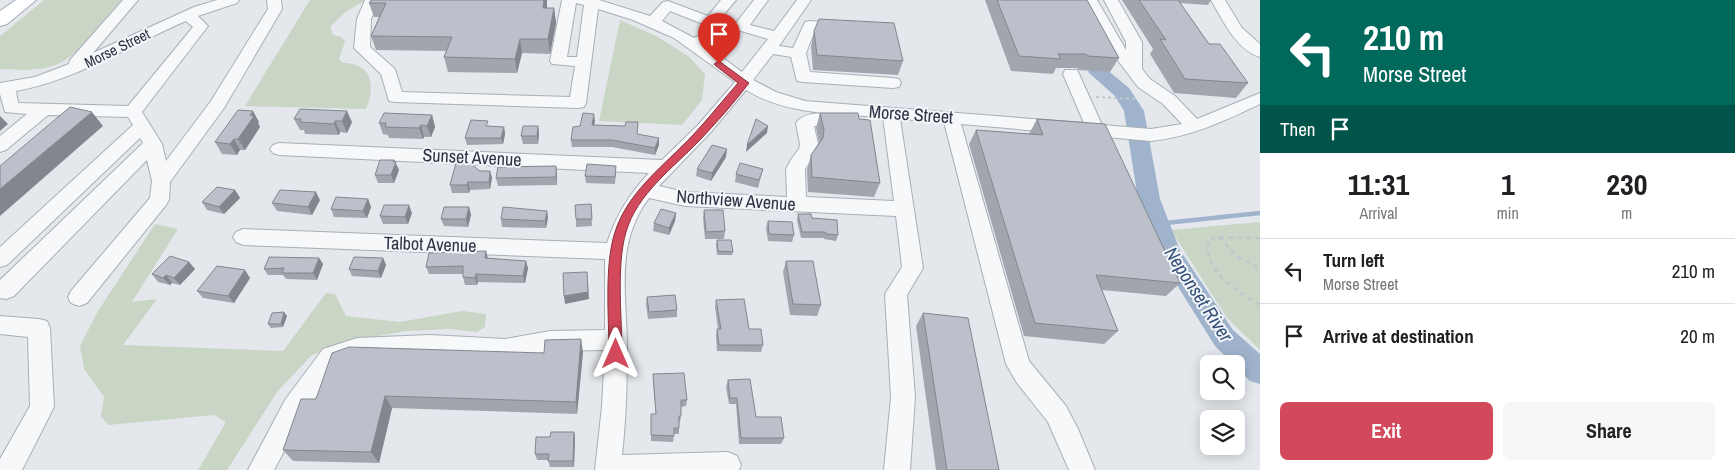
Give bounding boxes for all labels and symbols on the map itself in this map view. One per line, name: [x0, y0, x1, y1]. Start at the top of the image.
pin: [698, 13, 740, 64]
street label: Morse Street: [81, 23, 154, 73]
street label: Morse Street: [868, 99, 954, 129]
street label: Sunset Avenue: [422, 142, 522, 172]
street label: Northview Avenue: [676, 183, 796, 217]
street label: Talbot Avenue: [383, 230, 477, 258]
water label: Neponset River: [1159, 242, 1240, 347]
position arrow: [589, 327, 641, 379]

